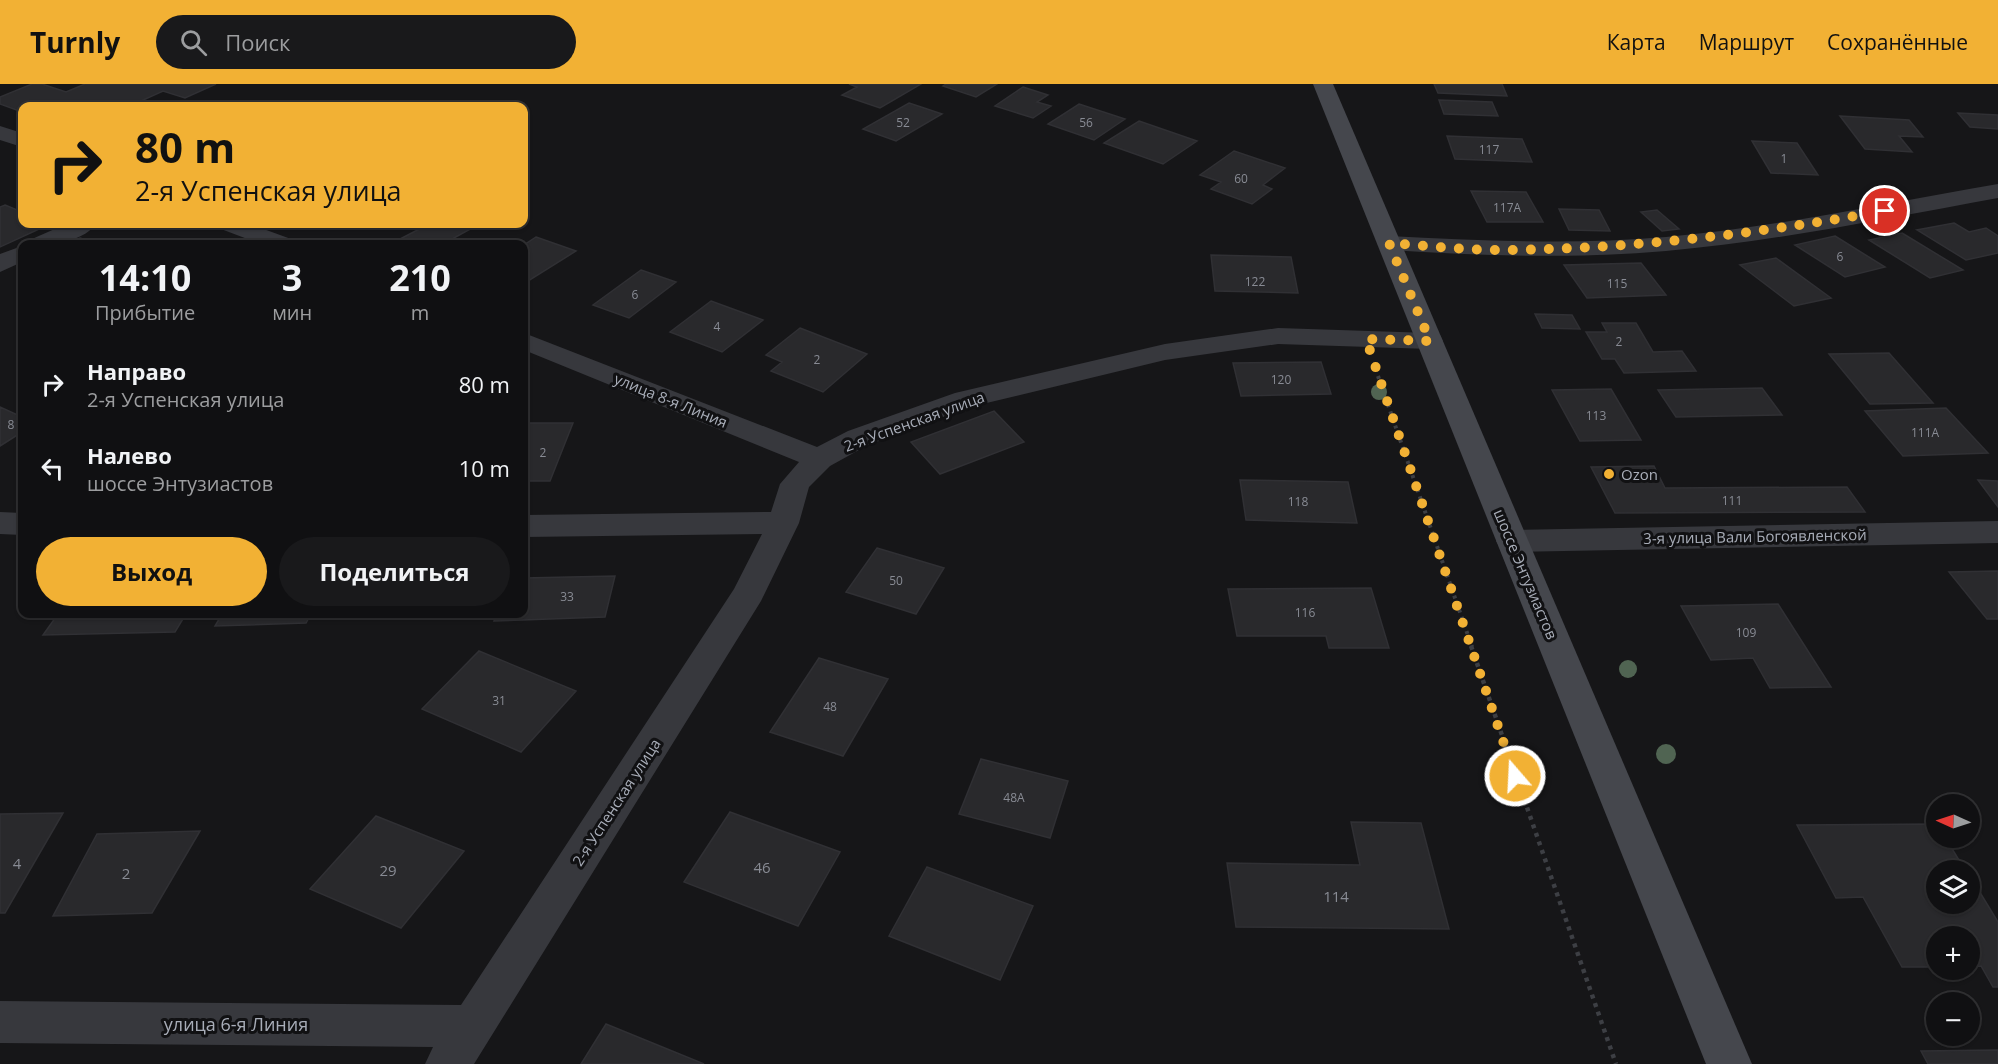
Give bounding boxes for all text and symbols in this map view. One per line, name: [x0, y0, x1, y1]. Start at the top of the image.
search box: [156, 15, 576, 69]
text: Turnly: [30, 23, 120, 61]
icon: search: [177, 26, 210, 59]
text: Поиск: [225, 27, 290, 57]
text: Карта: [1607, 28, 1666, 56]
text: Маршрут: [1699, 28, 1794, 56]
text: Сохранённые: [1827, 28, 1968, 56]
house number: 52: [896, 114, 910, 131]
house number: 56: [1079, 114, 1093, 131]
text: 80 m: [135, 118, 235, 175]
icon: right: [36, 126, 114, 204]
house number: 117: [1479, 141, 1499, 158]
house number: 1: [1781, 150, 1787, 167]
house number: 60: [1234, 170, 1248, 187]
text: 2-я Успенская улица: [135, 172, 402, 209]
pin: [1859, 185, 1910, 236]
icon: arrive: [1868, 194, 1901, 227]
house number: 117А: [1493, 199, 1521, 216]
house number: 6: [1837, 248, 1844, 265]
text: 14:10: [99, 253, 191, 302]
text: 3: [282, 253, 302, 302]
text: 210: [389, 253, 451, 302]
house number: 122: [1245, 273, 1265, 290]
house number: 115: [1607, 275, 1627, 292]
house number: 6: [632, 286, 639, 303]
text: Прибытие: [95, 299, 195, 326]
text: мин: [272, 299, 312, 326]
text: m: [411, 299, 429, 326]
house number: 4: [714, 318, 721, 335]
house number: 2: [1616, 333, 1623, 350]
house number: 2: [814, 351, 821, 368]
text: Направо: [87, 356, 186, 386]
icon: right: [36, 368, 69, 401]
street label: улица 8-я Линия: [611, 368, 731, 432]
text: 80 m: [459, 369, 510, 399]
house number: 120: [1271, 371, 1291, 388]
text: 2-я Успенская улица: [87, 386, 284, 413]
street label: 2-я Успенская улица: [841, 386, 987, 456]
house number: 113: [1586, 407, 1606, 424]
house number: 8: [8, 416, 15, 433]
house number: 111А: [1911, 424, 1939, 441]
text: Налево: [87, 440, 172, 470]
house number: 2: [540, 444, 547, 461]
icon: left: [36, 452, 69, 485]
text: 10 m: [459, 453, 510, 483]
place label: Ozon: [1621, 464, 1658, 484]
marker: Ozon: [1602, 467, 1616, 481]
text: шоссе Энтузиастов: [87, 470, 273, 497]
house number: 111: [1722, 492, 1742, 509]
house number: 118: [1288, 493, 1308, 510]
street label: шоссе Энтузиастов: [1490, 506, 1562, 642]
street label: 3-я улица Вали Богоявленской: [1643, 524, 1867, 548]
button: Выход: [36, 537, 267, 606]
button: Поделиться: [279, 537, 510, 606]
house number: 50: [889, 572, 903, 589]
house number: 33: [560, 588, 574, 605]
house number: 116: [1295, 604, 1315, 621]
house number: 109: [1736, 624, 1756, 641]
house number: 31: [492, 692, 506, 709]
house number: 48: [823, 698, 837, 715]
street label: 2-я Успенская улица: [567, 734, 665, 870]
position arrow: [1483, 744, 1547, 808]
house number: 48А: [1003, 789, 1025, 806]
north arrow: [1926, 794, 1980, 848]
map controls: [1926, 794, 1980, 1046]
house number: 4: [13, 853, 22, 873]
house number: 46: [753, 857, 771, 877]
house number: 29: [379, 860, 397, 880]
button: layers: [1926, 860, 1980, 914]
house number: 2: [122, 863, 130, 883]
house number: 114: [1323, 886, 1349, 906]
button: +: [1926, 926, 1980, 980]
button: −: [1926, 992, 1980, 1046]
street label: улица 6-я Линия: [164, 1012, 308, 1036]

